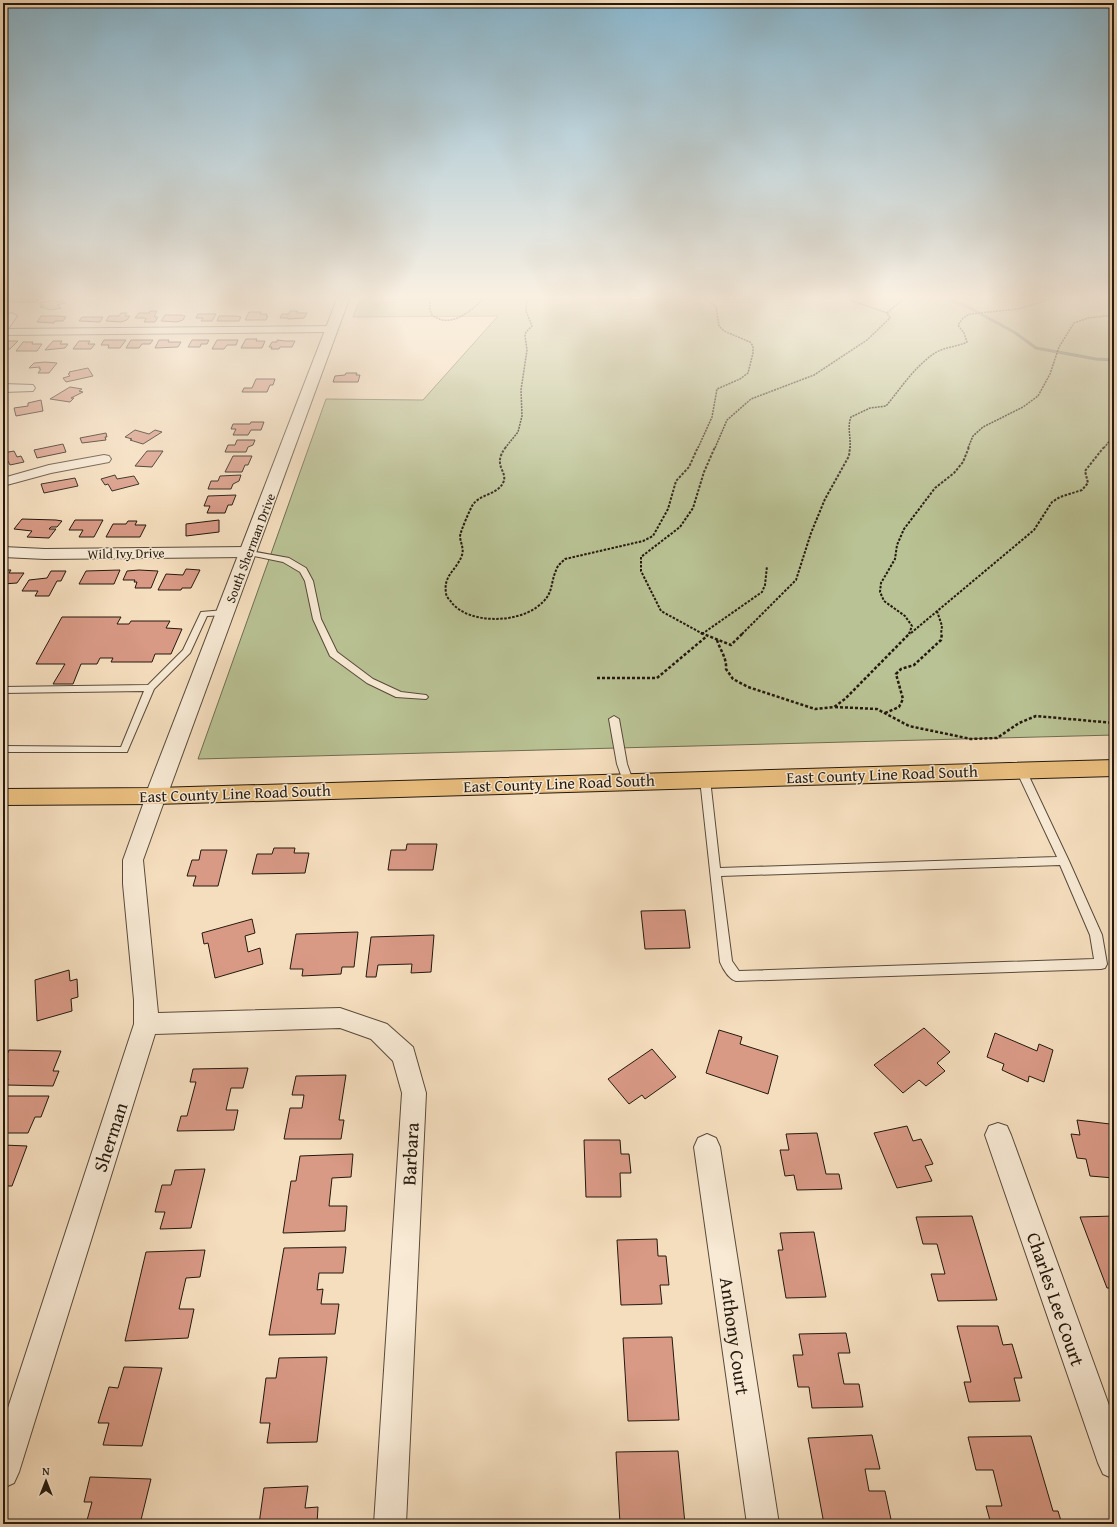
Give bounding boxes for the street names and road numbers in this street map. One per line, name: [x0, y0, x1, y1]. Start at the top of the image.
street label: South Sherman Drive: [221, 491, 280, 606]
street label: Wild Ivy Drive: [87, 543, 165, 564]
street label: East County Line Road South: [786, 759, 978, 789]
street label: East County Line Road South: [463, 768, 655, 798]
street label: East County Line Road South: [139, 778, 331, 808]
street label: Sherman: [86, 1098, 135, 1176]
street label: Barbara: [394, 1122, 426, 1186]
street label: Charles Lee Court: [1020, 1228, 1092, 1370]
street label: Anthony Court: [713, 1275, 757, 1397]

